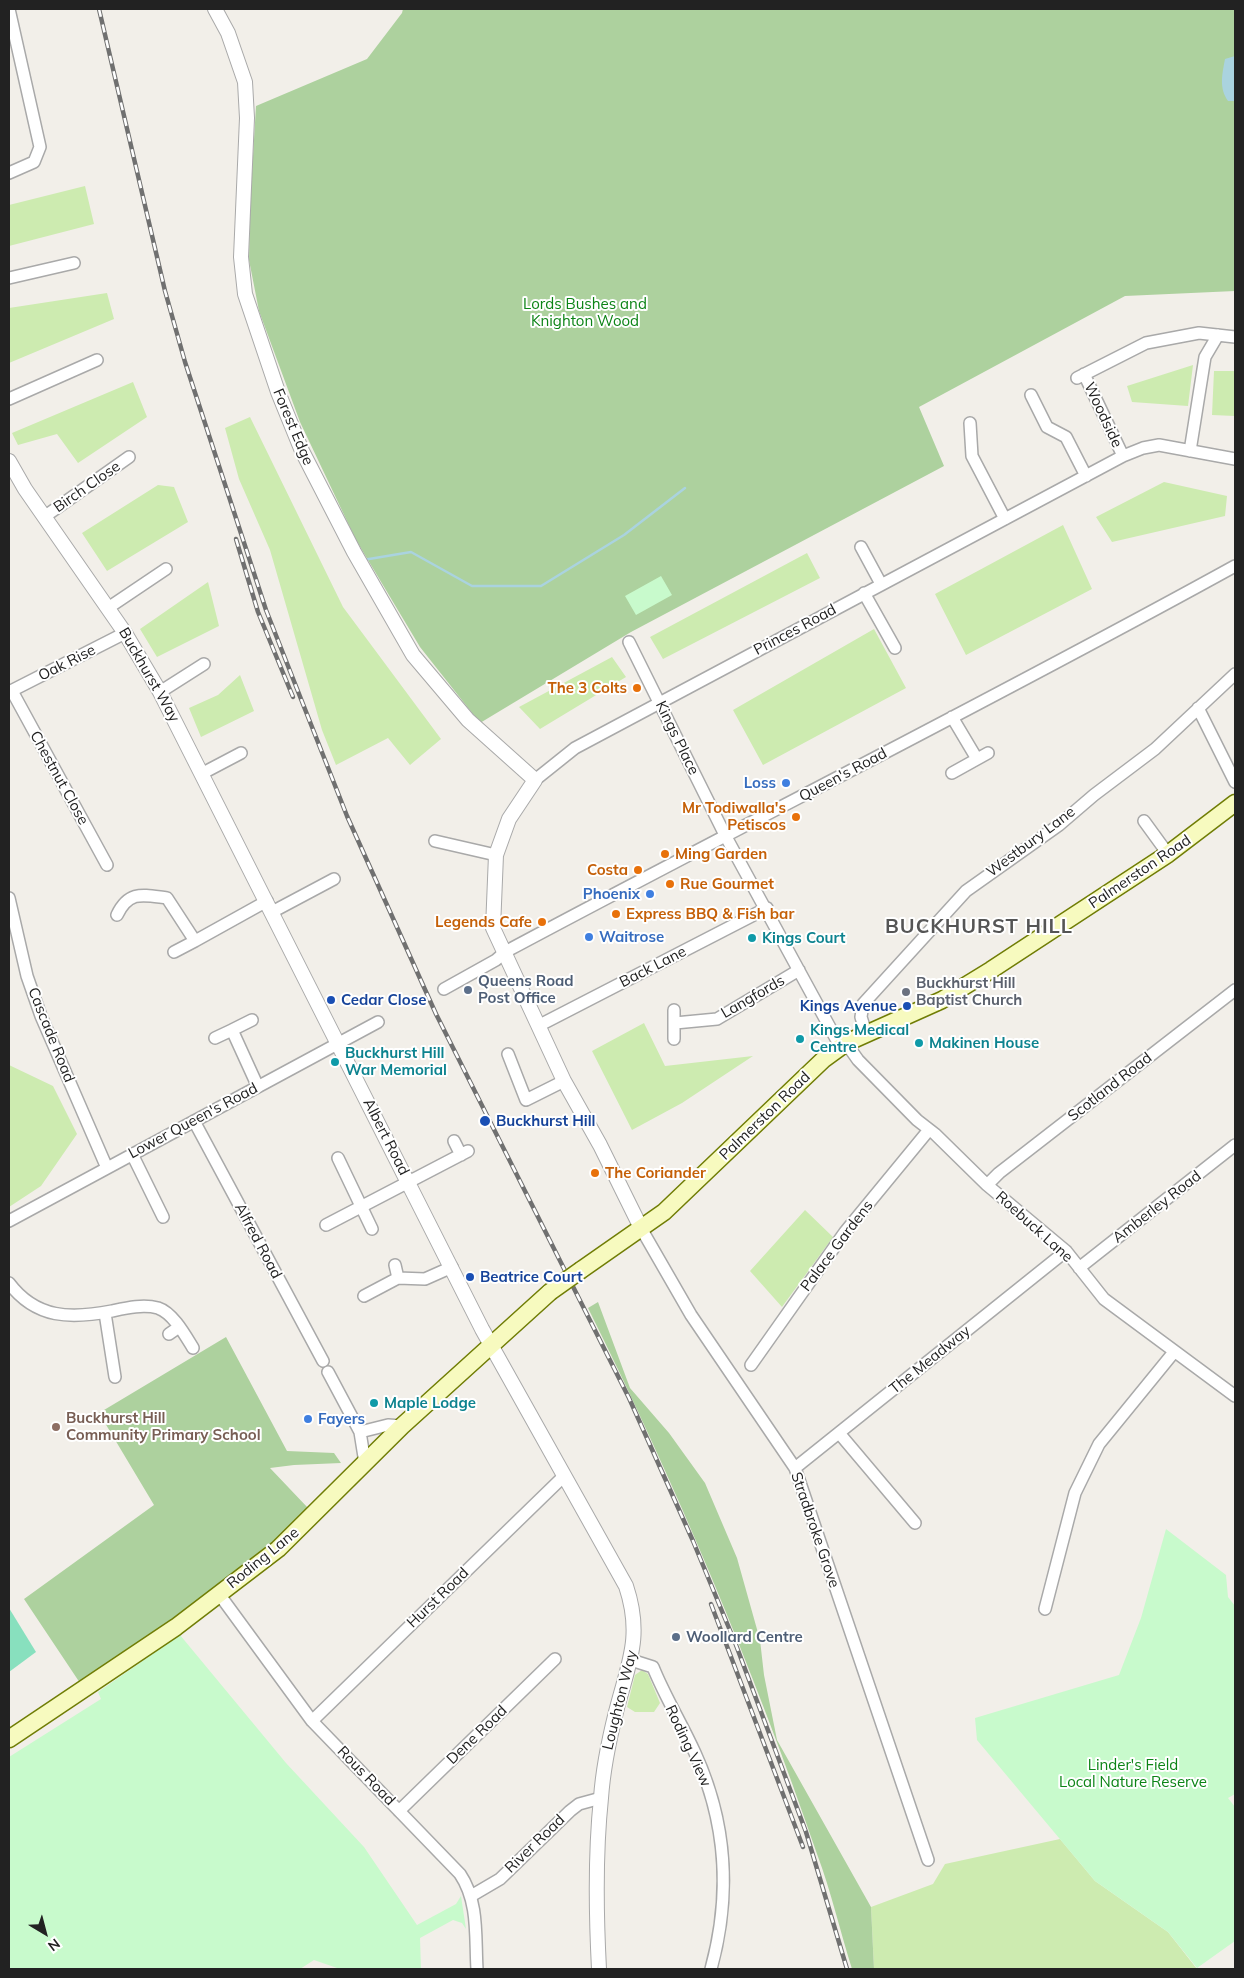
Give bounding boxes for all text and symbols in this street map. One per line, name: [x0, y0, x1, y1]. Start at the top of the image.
park label: Lords Bushes and Knighton Wood: [523, 295, 647, 330]
street label: Woodside: [1080, 379, 1126, 451]
street label: Forest Edge: [269, 386, 317, 468]
street label: Birch Close: [50, 457, 124, 517]
street label: Princes Road: [751, 601, 839, 659]
street label: Buckhurst Way: [115, 625, 183, 725]
street label: Oak Rise: [35, 641, 99, 685]
place label: The 3 Colts: [547, 679, 627, 697]
marker: The 3 Colts: [631, 682, 643, 694]
street label: Kings Place: [651, 698, 703, 778]
street label: Chestnut Close: [26, 728, 92, 828]
street label: Queen's Road: [796, 744, 890, 806]
place label: Loss: [744, 774, 776, 792]
marker: Loss: [780, 777, 792, 789]
place label: Mr Todiwalla's Petiscos: [682, 799, 786, 834]
street label: Westbury Lane: [983, 803, 1079, 881]
marker: Mr Todiwalla's Petiscos: [790, 811, 802, 823]
street label: Palmerston Road: [1086, 831, 1194, 913]
place label: Ming Garden: [675, 845, 767, 863]
marker: Ming Garden: [659, 848, 671, 860]
place label: Costa: [587, 861, 628, 879]
marker: Costa: [632, 864, 644, 876]
place label: Rue Gourmet: [680, 875, 774, 893]
marker: Rue Gourmet: [664, 878, 676, 890]
place label: Phoenix: [583, 885, 640, 903]
marker: Phoenix: [644, 888, 656, 900]
place label: Express BBQ & Fish bar: [626, 905, 794, 923]
marker: Express BBQ & Fish bar: [610, 908, 622, 920]
place label: Legends Cafe: [435, 913, 532, 931]
district label: BUCKHURST HILL: [883, 915, 1075, 939]
marker: Legends Cafe: [536, 916, 548, 928]
place label: Waitrose: [599, 928, 664, 946]
place label: Kings Court: [762, 929, 845, 947]
marker: Waitrose: [583, 931, 595, 943]
marker: Kings Court: [746, 932, 758, 944]
street label: Back Lane: [617, 943, 689, 991]
place label: Queens Road Post Office: [478, 972, 574, 1007]
street label: Langfords: [718, 972, 788, 1022]
place label: Buckhurst Hill Baptist Church: [916, 974, 1022, 1009]
marker: Queens Road Post Office: [462, 984, 474, 996]
street label: Cascade Road: [24, 985, 78, 1085]
marker: Buckhurst Hill Baptist Church: [900, 986, 912, 998]
place label: Cedar Close: [341, 991, 426, 1009]
marker: Cedar Close: [325, 994, 337, 1006]
place label: Kings Avenue: [800, 997, 897, 1015]
marker: Kings Avenue: [901, 1000, 913, 1012]
place label: Kings Medical Centre: [810, 1021, 909, 1056]
marker: Kings Medical Centre: [794, 1033, 806, 1045]
place label: Makinen House: [929, 1034, 1039, 1052]
marker: Makinen House: [913, 1037, 925, 1049]
place label: Buckhurst Hill War Memorial: [345, 1044, 447, 1079]
street label: Scotland Road: [1065, 1049, 1155, 1125]
marker: Buckhurst Hill War Memorial: [329, 1056, 341, 1068]
street label: Palmerston Road: [716, 1068, 814, 1164]
street label: Lower Queen's Road: [125, 1079, 261, 1163]
street label: Albert Road: [359, 1096, 413, 1178]
place label: Buckhurst Hill: [496, 1112, 596, 1130]
marker: Buckhurst Hill: [478, 1114, 492, 1128]
place label: The Coriander: [605, 1164, 706, 1182]
marker: The Coriander: [589, 1167, 601, 1179]
street label: Amberley Road: [1109, 1167, 1205, 1247]
street label: Roebuck Lane: [992, 1188, 1076, 1266]
street label: Palace Gardens: [797, 1197, 877, 1295]
street label: Alfred Road: [231, 1200, 285, 1282]
place label: Beatrice Court: [480, 1268, 583, 1286]
marker: Beatrice Court: [464, 1271, 476, 1283]
street label: The Meadway: [886, 1322, 974, 1398]
place label: Maple Lodge: [384, 1394, 476, 1412]
marker: Maple Lodge: [368, 1397, 380, 1409]
place label: Buckhurst Hill Community Primary School: [66, 1409, 261, 1444]
place label: Fayers: [318, 1410, 365, 1428]
marker: Fayers: [302, 1413, 314, 1425]
marker: Buckhurst Hill Community Primary School: [50, 1421, 62, 1433]
street label: Stradbroke Grove: [787, 1470, 843, 1590]
street label: Roding Lane: [223, 1524, 303, 1592]
street label: Hurst Road: [403, 1564, 473, 1632]
place label: Woollard Centre: [686, 1628, 803, 1646]
marker: Woollard Centre: [670, 1631, 682, 1643]
street label: Loughton Way: [599, 1648, 641, 1752]
street label: Dene Road: [443, 1702, 511, 1768]
street label: Roding View: [661, 1702, 715, 1790]
street label: Rous Road: [333, 1743, 399, 1809]
park label: Linder's Field Local Nature Reserve: [1059, 1756, 1207, 1791]
street label: River Road: [501, 1811, 569, 1877]
north arrow: [20, 1908, 70, 1958]
text: N: [44, 1935, 64, 1955]

